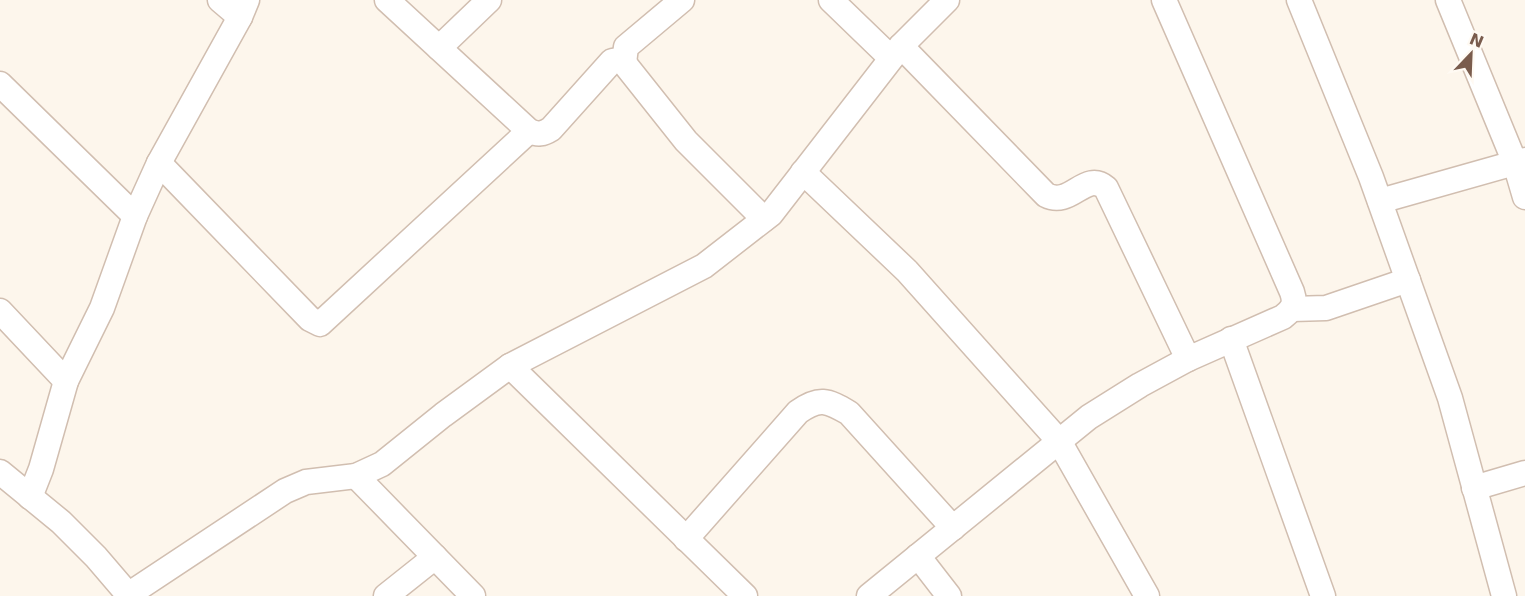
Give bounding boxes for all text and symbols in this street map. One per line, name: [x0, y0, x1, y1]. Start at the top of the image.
north arrow: [1441, 24, 1501, 84]
text: N: [1467, 29, 1487, 52]

